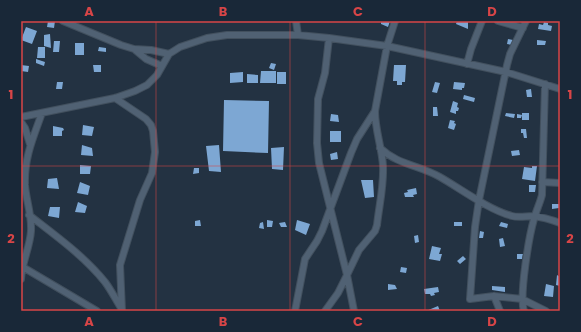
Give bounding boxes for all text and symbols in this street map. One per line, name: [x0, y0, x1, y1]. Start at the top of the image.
text: A: [84, 2, 94, 21]
text: B: [219, 2, 228, 21]
text: C: [353, 2, 363, 21]
text: D: [487, 2, 497, 21]
text: 1: [9, 85, 13, 104]
text: 1: [568, 85, 572, 104]
text: 2: [7, 229, 15, 248]
text: 2: [566, 229, 574, 248]
text: A: [84, 312, 94, 331]
text: B: [219, 312, 228, 331]
text: C: [353, 312, 363, 331]
text: D: [487, 312, 497, 331]

